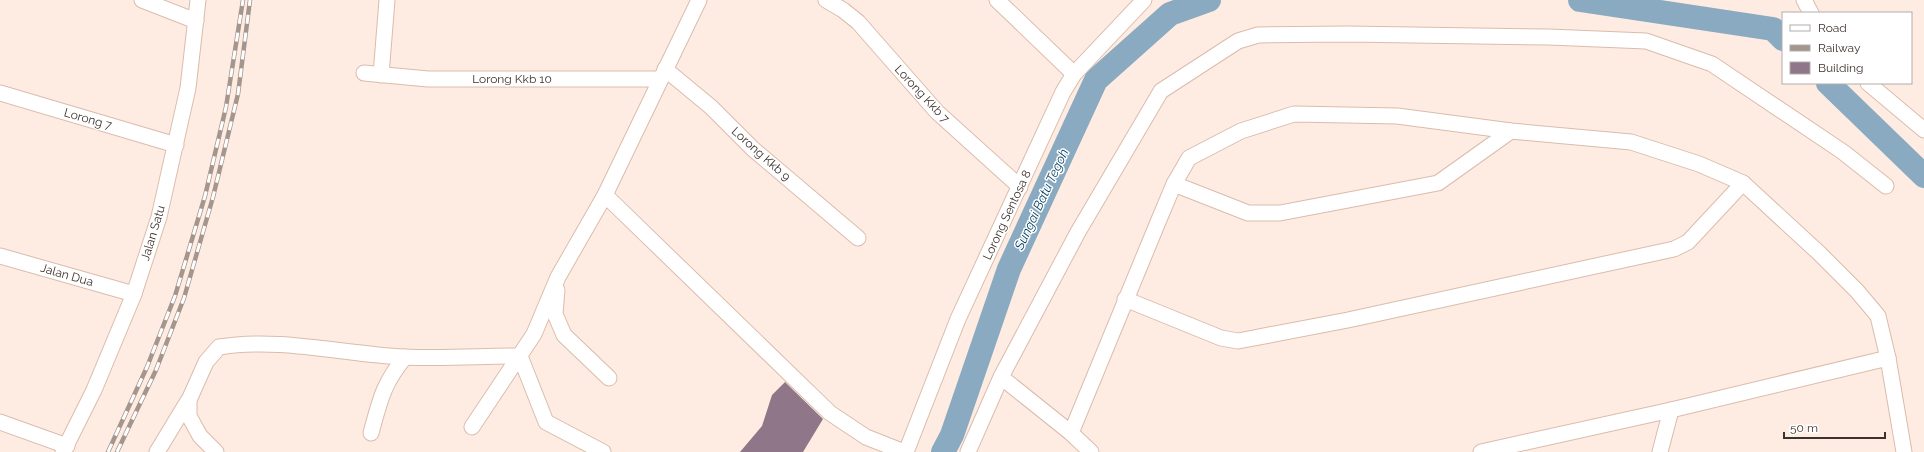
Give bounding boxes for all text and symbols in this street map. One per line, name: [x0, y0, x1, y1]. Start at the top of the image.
legend: [1782, 12, 1912, 84]
text: Road: [1818, 21, 1847, 35]
text: Railway: [1818, 41, 1861, 55]
text: Building: [1818, 61, 1864, 75]
street label: Lorong Kkb 7: [892, 62, 953, 126]
street label: Lorong Kkb 10: [472, 72, 552, 86]
street label: Lorong 7: [62, 106, 114, 133]
street label: Lorong Kkb 9: [729, 124, 793, 184]
water label: Sungai Batu Tegoh: [1011, 146, 1071, 253]
street label: Lorong Sentosa 8: [980, 168, 1034, 262]
street label: Jalan Satu: [138, 204, 168, 262]
street label: Jalan Dua: [39, 261, 95, 289]
scale bar: [1784, 414, 1885, 440]
text: 50 m: [1790, 421, 1818, 435]

